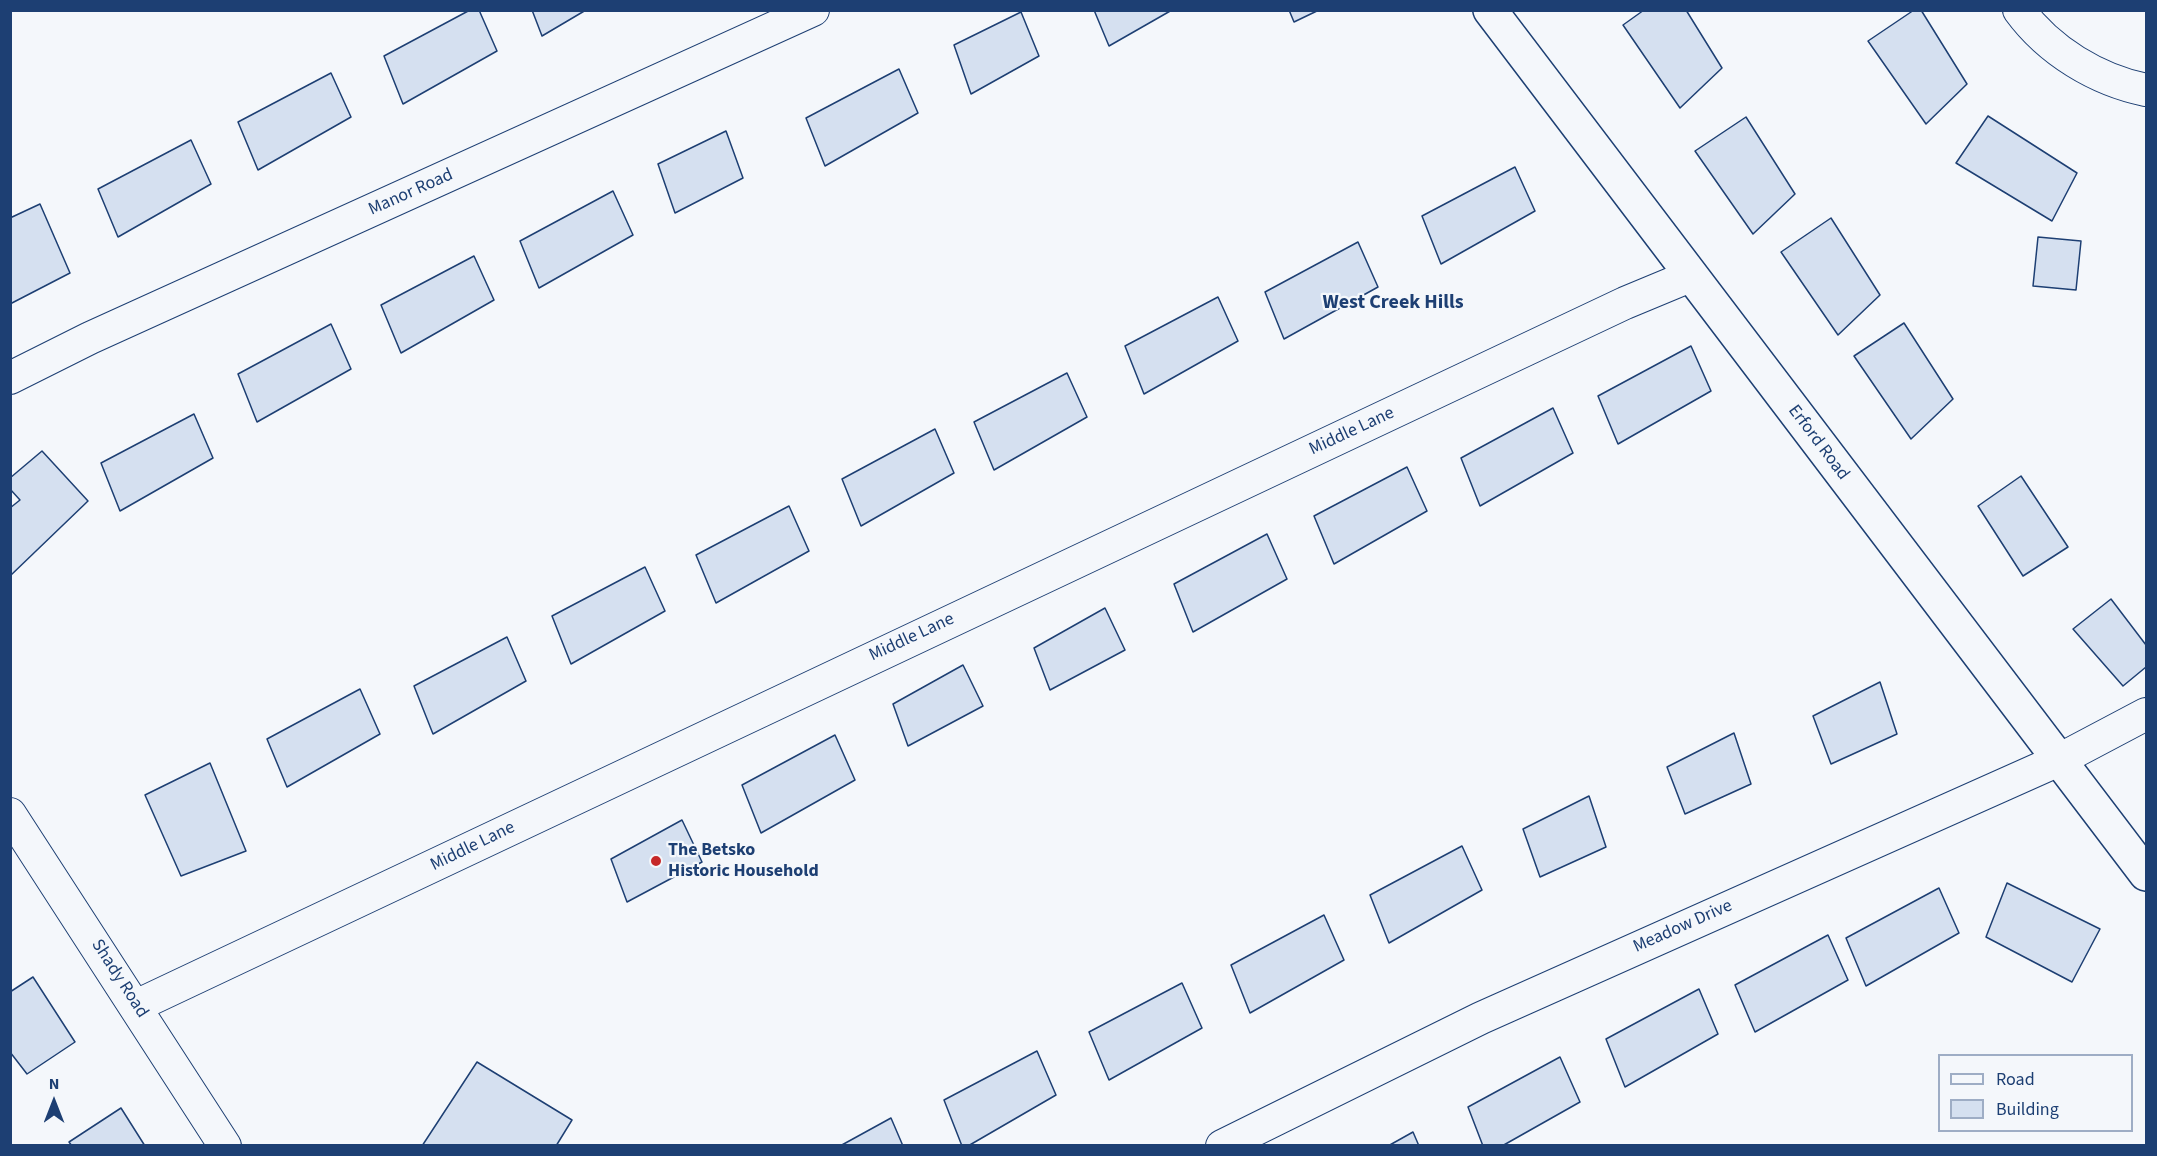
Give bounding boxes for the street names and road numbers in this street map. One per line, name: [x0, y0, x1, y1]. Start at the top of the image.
street label: Manor Road: [365, 165, 457, 221]
street label: Erford Road: [1783, 401, 1853, 485]
street label: Middle Lane: [1306, 403, 1398, 461]
street label: Middle Lane: [866, 609, 958, 667]
street label: Middle Lane: [427, 817, 519, 877]
street label: Meadow Drive: [1630, 896, 1736, 958]
street label: Shady Road: [86, 936, 152, 1022]

